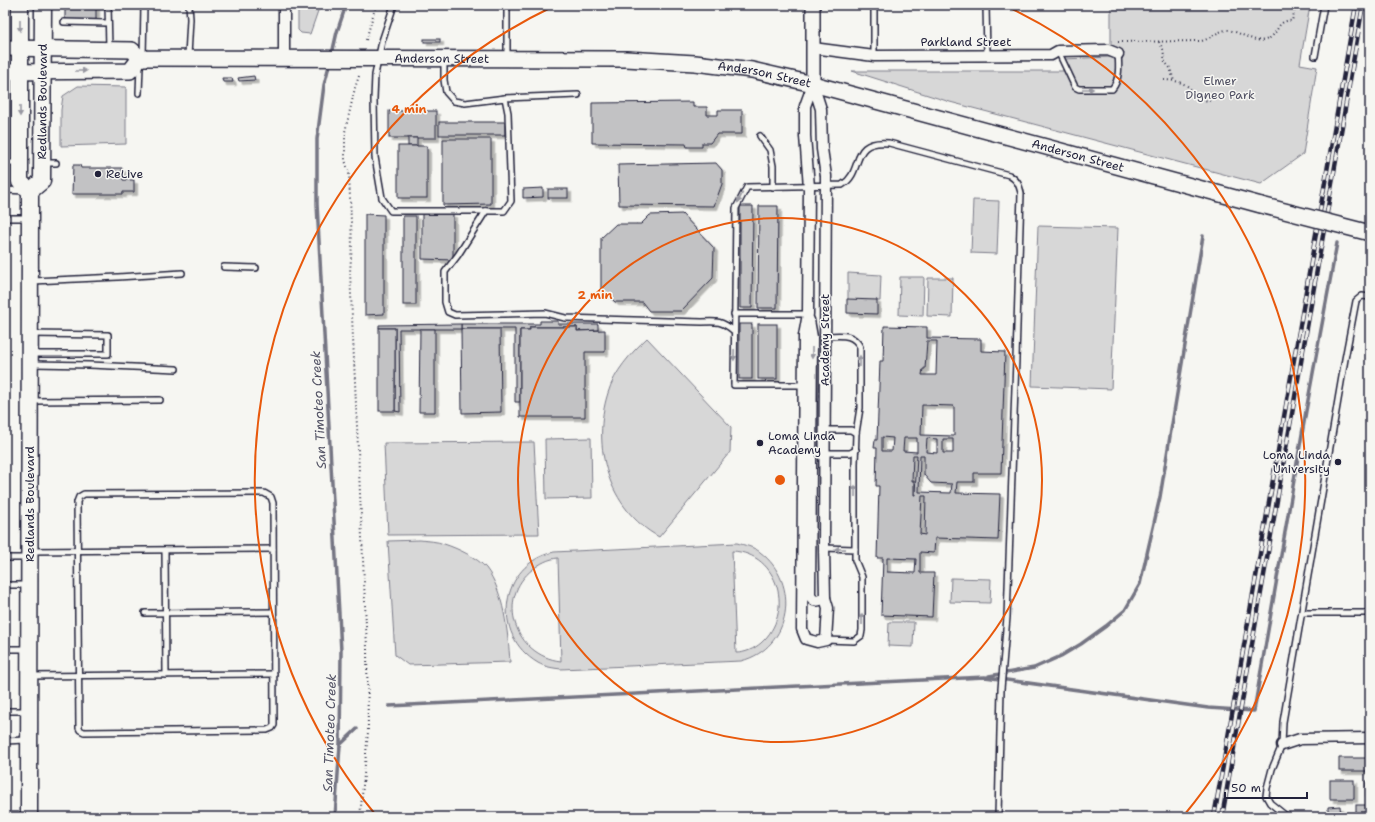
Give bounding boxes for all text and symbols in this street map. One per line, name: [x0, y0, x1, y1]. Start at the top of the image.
one-way arrow: [17, 20, 23, 33]
street label: Parkland Street: [921, 34, 1011, 50]
street label: Redlands Boulevard: [34, 43, 51, 160]
street label: Anderson Street: [394, 51, 489, 67]
street label: Anderson Street: [717, 58, 813, 91]
one-way arrow: [75, 68, 88, 74]
park label: Elmer Digneo Park: [1185, 73, 1255, 103]
one-way arrow: [1082, 86, 1095, 92]
text: 4 min: [392, 101, 427, 117]
one-way arrow: [17, 105, 23, 118]
street label: Anderson Street: [1030, 135, 1126, 176]
place label: ReLive: [106, 166, 143, 182]
marker: ReLive: [93, 169, 103, 179]
one-way arrow: [737, 192, 744, 204]
text: 2 min: [578, 287, 613, 303]
street label: Academy Street: [817, 294, 833, 386]
one-way arrow: [809, 347, 815, 360]
one-way arrow: [731, 349, 737, 362]
water label: San Timoteo Creek: [307, 350, 330, 470]
one-way arrow: [857, 354, 863, 367]
place label: Loma Linda Academy: [768, 428, 836, 458]
marker: Loma Linda Academy: [755, 438, 765, 448]
street label: Redlands Boulevard: [22, 446, 38, 562]
place label: Loma Linda University: [1263, 447, 1331, 477]
marker: Loma Linda University: [1333, 457, 1343, 467]
centre of rings: [773, 473, 787, 487]
one-way arrow: [852, 484, 858, 497]
one-way arrow: [834, 545, 846, 552]
one-way arrow: [859, 612, 865, 625]
water label: San Timoteo Creek: [319, 673, 340, 792]
scale bar: [1225, 774, 1307, 800]
text: 50 m: [1231, 780, 1261, 796]

